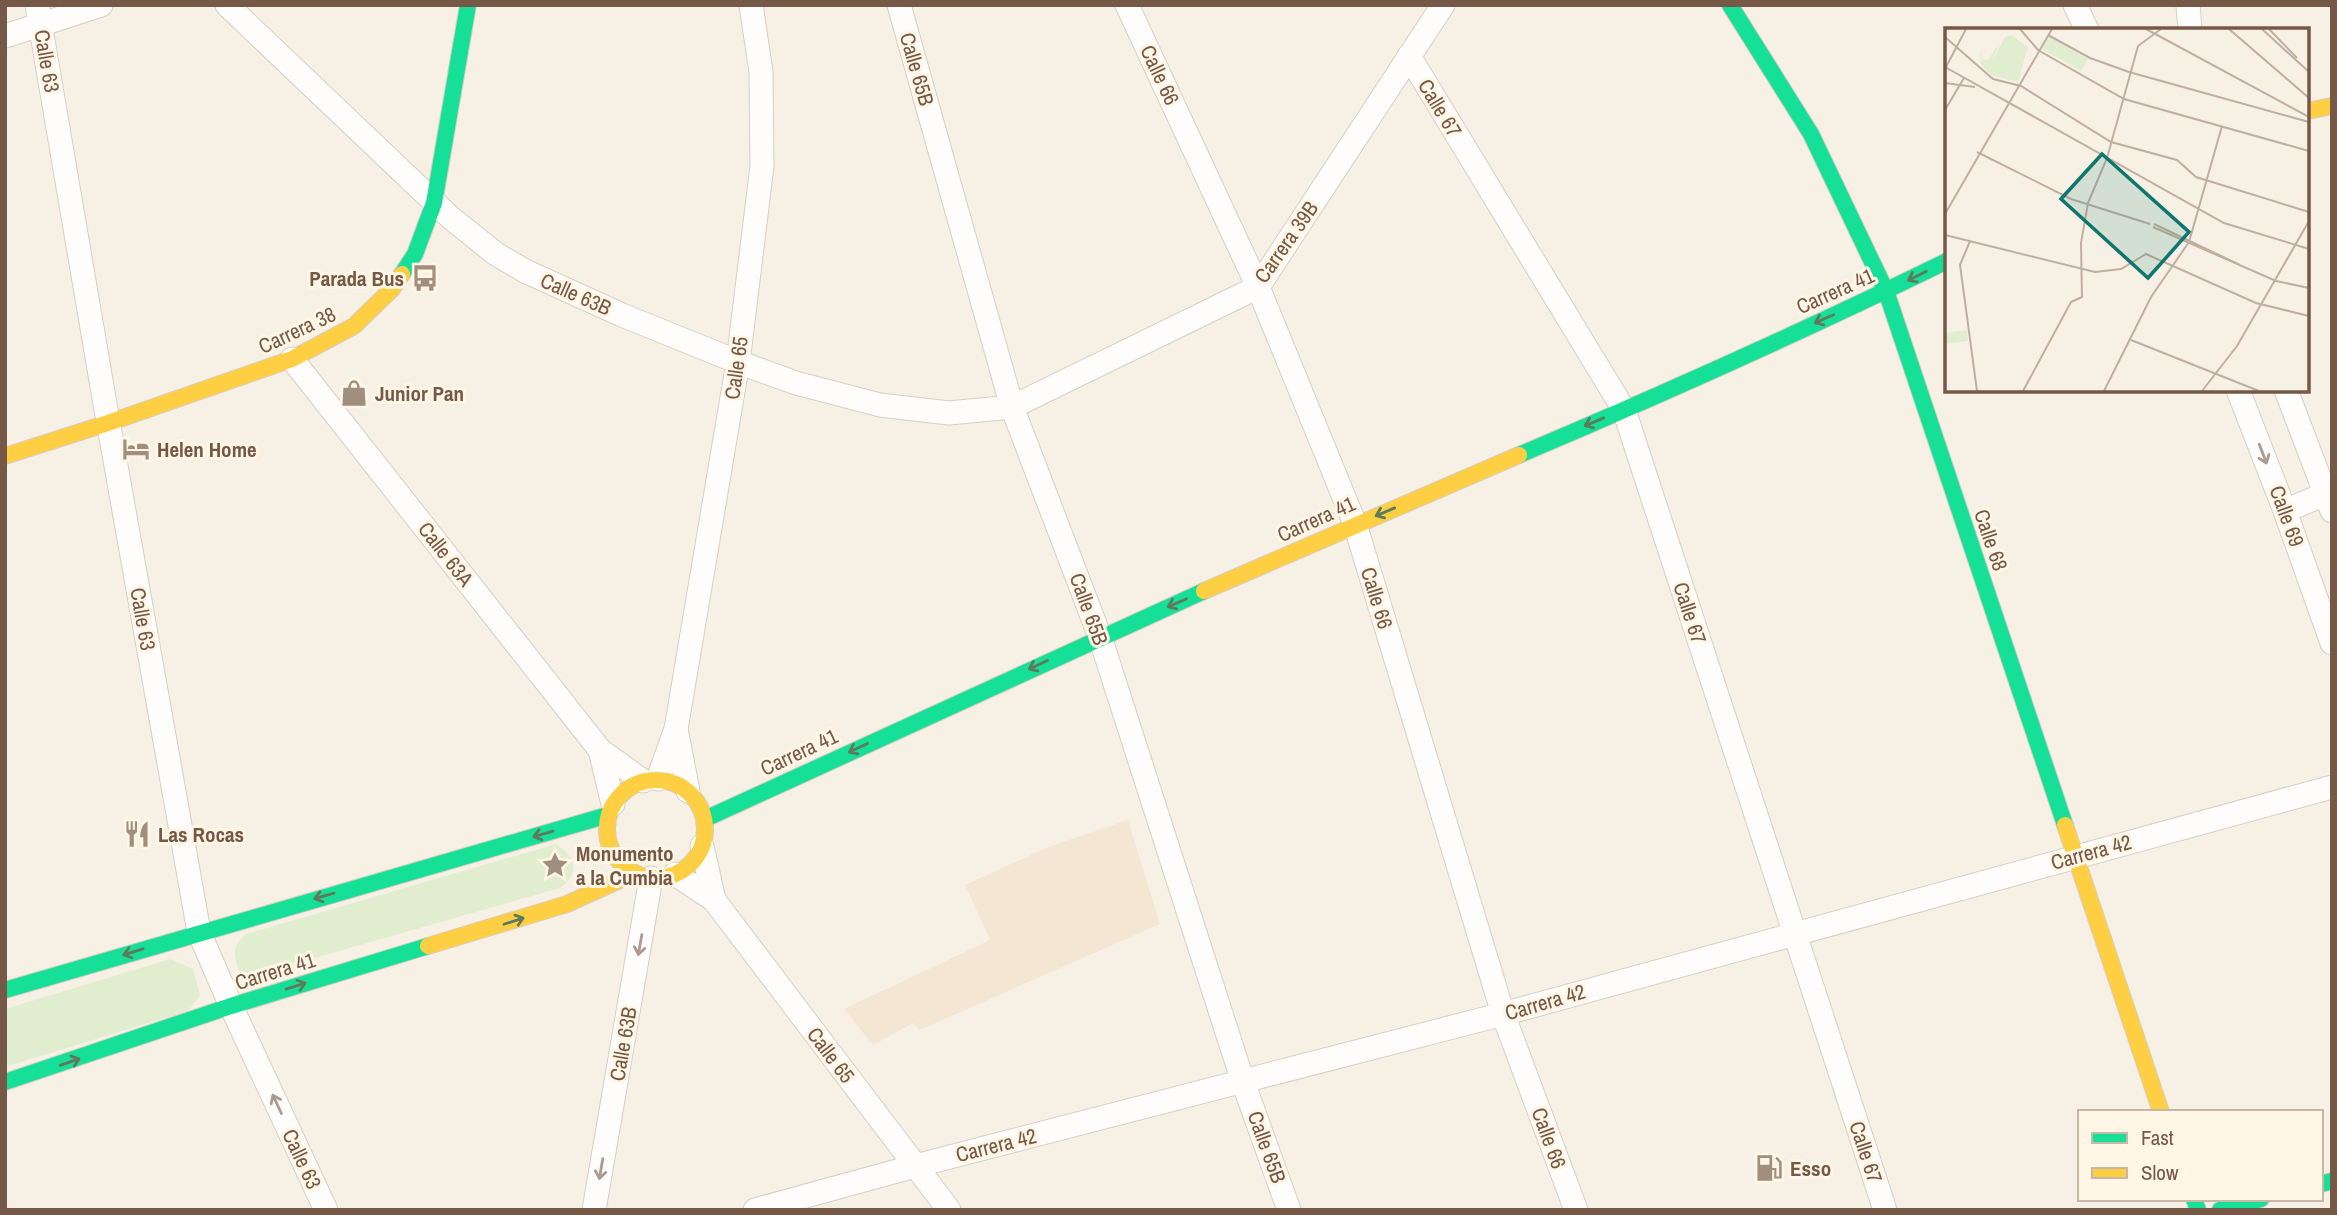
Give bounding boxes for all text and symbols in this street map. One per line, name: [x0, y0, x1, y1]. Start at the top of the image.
street label: Calle 63: [27, 27, 67, 95]
inset map: [1945, 28, 2309, 392]
street label: Calle 65B: [893, 29, 941, 109]
street label: Calle 66: [1134, 40, 1186, 110]
street label: Calle 67: [1411, 73, 1469, 143]
street label: Carrera 39B: [1247, 195, 1325, 289]
street label: Carrera 41: [1792, 261, 1879, 321]
bus stop icon: Parada Bus: [410, 263, 440, 293]
place label: Parada Bus: [309, 264, 404, 293]
street label: Calle 63B: [536, 266, 616, 322]
one-way arrow: [1907, 270, 1928, 283]
street label: Carrera 38: [254, 299, 340, 361]
one-way arrow: [1814, 313, 1835, 327]
street label: Calle 65: [717, 335, 755, 401]
shop icon: Junior Pan: [339, 378, 369, 408]
place label: Junior Pan: [375, 379, 464, 408]
one-way arrow: [1584, 417, 1606, 430]
hotel icon: Helen Home: [121, 434, 151, 464]
place label: Helen Home: [157, 435, 257, 464]
one-way arrow: [2258, 442, 2271, 464]
street label: Calle 69: [2263, 481, 2311, 551]
street label: Carrera 41: [1273, 489, 1360, 549]
street label: Calle 68: [1967, 505, 2015, 575]
one-way arrow: [1375, 506, 1396, 519]
street label: Calle 63A: [412, 516, 481, 593]
street label: Calle 66: [1354, 564, 1400, 632]
street label: Calle 65B: [1063, 569, 1115, 649]
street label: Calle 67: [1666, 578, 1714, 648]
street label: Calle 63: [123, 585, 163, 653]
one-way arrow: [1166, 597, 1188, 610]
one-way arrow: [1028, 659, 1049, 672]
street label: Carrera 41: [756, 721, 843, 783]
one-way arrow: [848, 742, 869, 755]
restaurant icon: Las Rocas: [122, 819, 152, 849]
place label: Las Rocas: [158, 820, 244, 849]
street label: Carrera 42: [2047, 827, 2135, 877]
one-way arrow: [532, 828, 554, 841]
place label: Monumento a la Cumbia: [576, 839, 674, 892]
place icon: Monumento a la Cumbia: [540, 850, 570, 880]
one-way arrow: [313, 891, 335, 904]
one-way arrow: [503, 914, 525, 927]
one-way arrow: [633, 933, 646, 956]
street label: Carrera 41: [231, 945, 319, 997]
one-way arrow: [123, 946, 145, 959]
street label: Carrera 42: [1501, 977, 1589, 1027]
one-way arrow: [285, 979, 307, 992]
street label: Calle 63B: [602, 1005, 644, 1083]
street label: Calle 65: [800, 1021, 862, 1089]
one-way arrow: [59, 1055, 81, 1067]
one-way arrow: [269, 1093, 282, 1114]
street label: Calle 66: [1525, 1103, 1573, 1173]
street label: Calle 65B: [1241, 1107, 1293, 1187]
legend: [2078, 1110, 2323, 1201]
street label: Calle 67: [1842, 1117, 1890, 1187]
street label: Carrera 42: [953, 1121, 1039, 1169]
text: Fast: [2141, 1123, 2174, 1152]
street label: Calle 63: [276, 1124, 328, 1194]
fuel station icon: Esso: [1754, 1153, 1784, 1183]
place label: Esso: [1790, 1154, 1831, 1183]
one-way arrow: [594, 1157, 607, 1180]
text: Slow: [2141, 1158, 2179, 1187]

